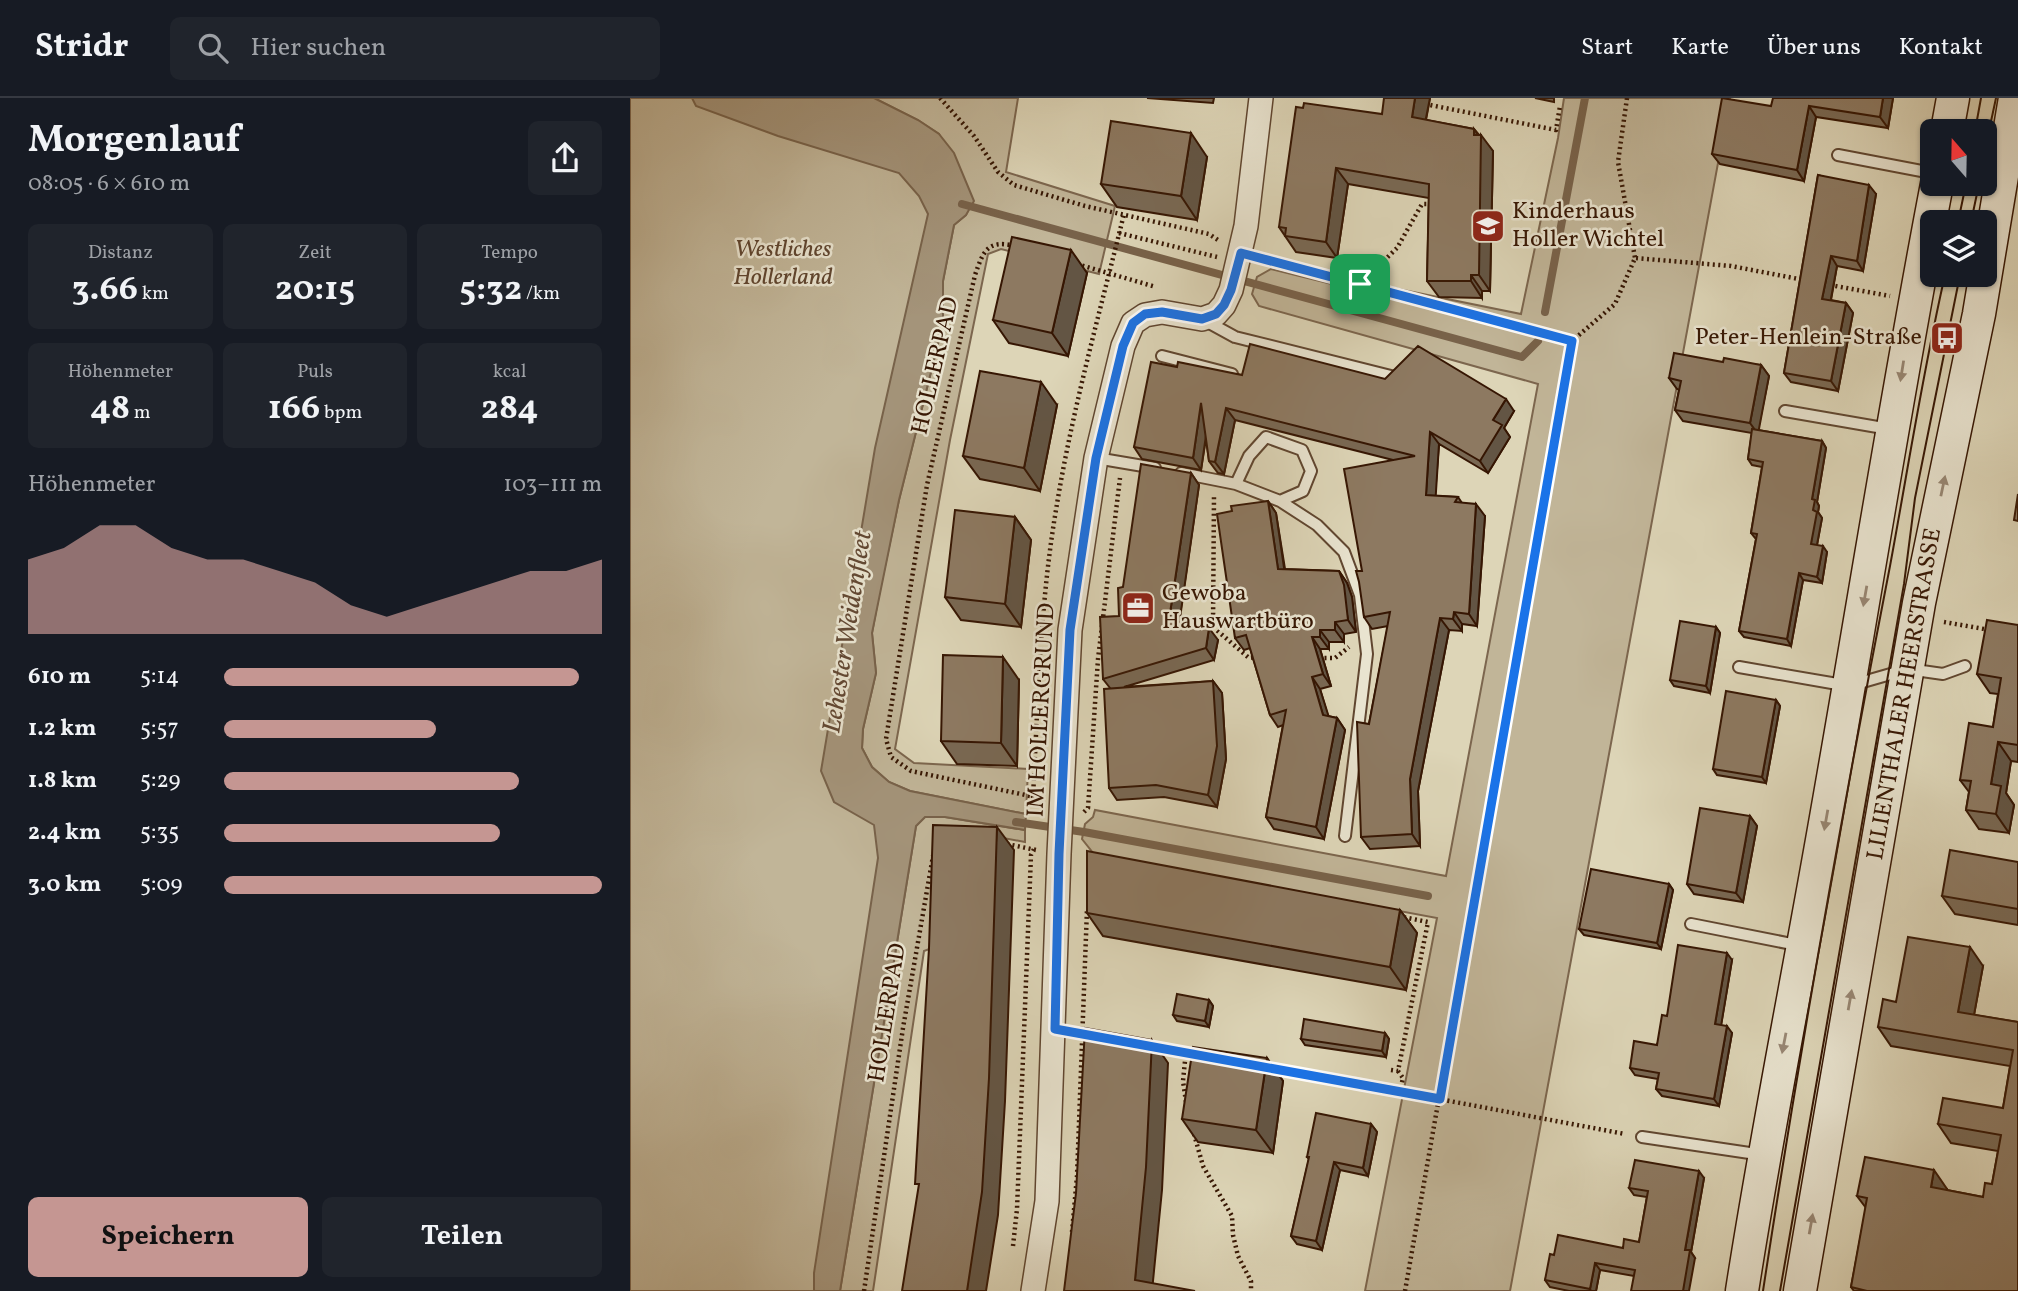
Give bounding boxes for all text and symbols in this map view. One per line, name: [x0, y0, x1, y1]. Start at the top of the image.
search box: [170, 17, 660, 80]
text: Stridr: [35, 25, 128, 71]
icon: search: [194, 29, 232, 67]
text: Hier suchen: [250, 30, 386, 66]
text: Start: [1581, 31, 1633, 65]
text: Karte: [1671, 31, 1729, 65]
text: Über uns: [1767, 31, 1861, 65]
text: Kontakt: [1899, 31, 1983, 65]
text: Morgenlauf: [28, 115, 241, 168]
north arrow: [1920, 119, 1997, 196]
map controls: [1920, 119, 1997, 287]
button: share: [528, 121, 602, 195]
text: 08:05 · 6 × 610 m: [28, 168, 190, 200]
place label: Kinderhaus Holler Wichtel: [1512, 195, 1664, 257]
school or university icon: Kinderhaus Holler Wichtel: [1469, 207, 1507, 245]
button: layers: [1920, 210, 1997, 287]
park label: Westliches Hollerland: [733, 233, 833, 295]
text: Distanz: [88, 240, 153, 266]
text: Zeit: [298, 240, 332, 266]
text: Tempo: [481, 240, 538, 266]
pin: [1330, 254, 1390, 314]
icon: arrive: [1341, 265, 1379, 303]
text: 3.66: [72, 266, 138, 314]
text: 20:15: [275, 266, 355, 314]
text: 5:32: [459, 266, 522, 314]
text: km: [138, 281, 169, 307]
text: /km: [522, 281, 560, 307]
street label: HOLLERPAD: [904, 294, 968, 438]
bus stop icon: Peter-Henlein-Straße: [1928, 319, 1966, 357]
place label: Peter-Henlein-Straße: [1695, 321, 1922, 355]
text: Höhenmeter: [68, 359, 173, 385]
text: Puls: [297, 359, 333, 385]
text: kcal: [493, 359, 527, 385]
one-way arrow: [1896, 360, 1907, 382]
text: 48: [90, 385, 130, 433]
text: 166: [268, 385, 320, 433]
text: 284: [481, 385, 538, 433]
text: m: [130, 400, 151, 426]
text: bpm: [320, 400, 362, 426]
text: Höhenmeter: [28, 469, 155, 501]
text: 103–111 m: [503, 469, 602, 501]
one-way arrow: [1937, 475, 1948, 497]
street label: LILIENTHALER HEERSTRASSE: [1859, 525, 1951, 863]
water label: Lehester Weidenfleet: [814, 528, 882, 736]
place label: Gewoba Hauswartbüro: [1162, 577, 1314, 639]
one-way arrow: [1859, 585, 1870, 607]
office icon: Gewoba Hauswartbüro: [1119, 589, 1157, 627]
street label: IM HOLLERGRUND: [1019, 602, 1065, 818]
text: 610 m: [28, 661, 91, 693]
text: 5:14: [140, 661, 179, 693]
text: 1.2 km: [28, 713, 97, 745]
text: 5:57: [140, 713, 179, 745]
text: 1.8 km: [28, 765, 97, 797]
text: 5:29: [140, 765, 181, 797]
one-way arrow: [1820, 809, 1831, 831]
text: 2.4 km: [28, 817, 101, 849]
text: 5:35: [140, 817, 179, 849]
text: 3.0 km: [28, 869, 101, 901]
text: 5:09: [140, 869, 182, 901]
street label: HOLLERPAD: [860, 941, 916, 1085]
one-way arrow: [1845, 989, 1856, 1011]
one-way arrow: [1778, 1033, 1789, 1055]
button: Speichern: [28, 1197, 308, 1277]
button: Teilen: [322, 1197, 602, 1277]
one-way arrow: [1806, 1213, 1817, 1235]

